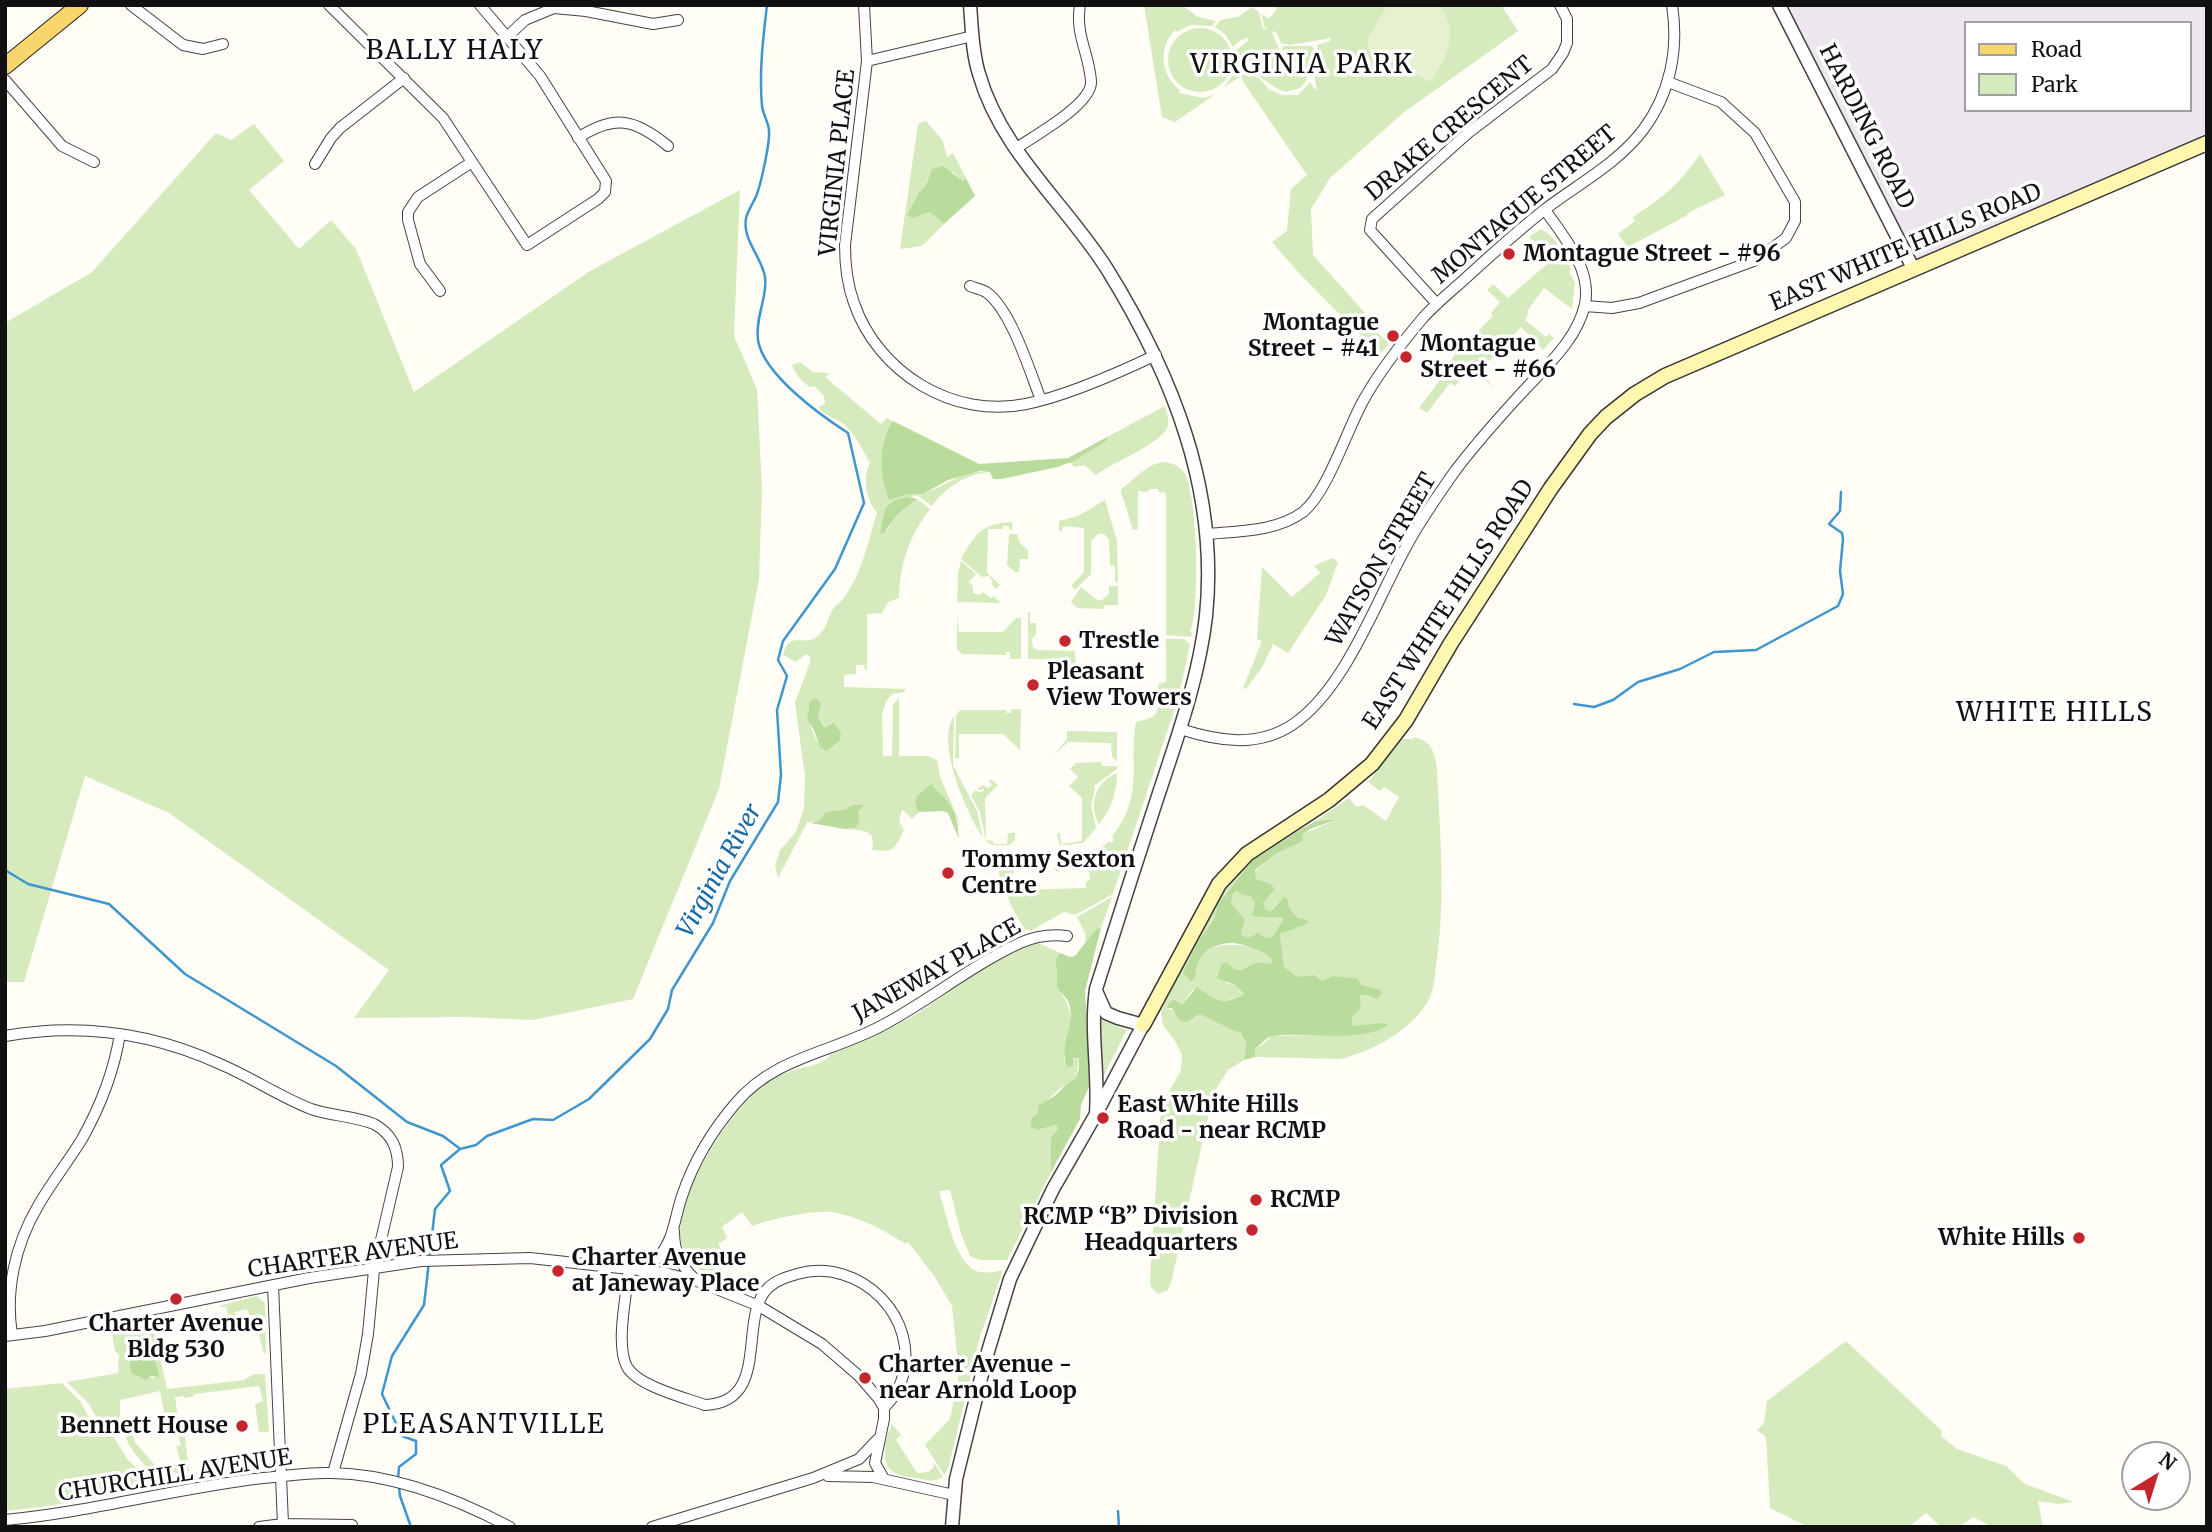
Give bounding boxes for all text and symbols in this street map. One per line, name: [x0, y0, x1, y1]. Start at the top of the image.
legend: [1964, 21, 2191, 112]
district label: BALLY HALY: [367, 36, 543, 68]
text: Road: [2031, 36, 2082, 63]
street label: HARDING ROAD: [1813, 40, 1919, 214]
district label: VIRGINIA PARK: [1192, 50, 1412, 82]
street label: DRAKE CRESCENT: [1361, 51, 1539, 207]
street label: VIRGINIA PLACE: [814, 68, 862, 258]
text: Park: [2031, 71, 2078, 98]
street label: MONTAGUE STREET: [1427, 120, 1623, 290]
street label: EAST WHITE HILLS ROAD: [1766, 178, 2046, 318]
place label: Montague Street - #96: [1523, 240, 1781, 268]
marker: Montague Street - #96: [1501, 246, 1517, 262]
place label: Montague Street - #41: [1248, 309, 1379, 363]
marker: Montague Street - #41: [1385, 328, 1401, 344]
place label: Montague Street - #66: [1420, 330, 1556, 384]
marker: Montague Street - #66: [1398, 349, 1414, 365]
street label: WATSON STREET: [1321, 468, 1443, 652]
street label: EAST WHITE HILLS ROAD: [1358, 475, 1540, 735]
place label: Trestle: [1079, 627, 1159, 655]
marker: Trestle: [1057, 633, 1073, 649]
place label: Pleasant View Towers: [1047, 658, 1192, 712]
marker: Pleasant View Towers: [1025, 677, 1041, 693]
district label: WHITE HILLS: [1958, 698, 2152, 730]
water label: Virginia River: [672, 799, 768, 943]
place label: Tommy Sexton Centre: [962, 846, 1135, 900]
marker: Tommy Sexton Centre: [940, 865, 956, 881]
street label: JANEWAY PLACE: [848, 914, 1026, 1028]
place label: East White Hills Road - near RCMP: [1117, 1091, 1326, 1145]
marker: East White Hills Road - near RCMP: [1095, 1110, 1111, 1126]
place label: RCMP: [1270, 1186, 1340, 1214]
marker: RCMP: [1248, 1192, 1264, 1208]
place label: RCMP “B” Division Headquarters: [1023, 1203, 1238, 1257]
marker: RCMP “B” Division Headquarters: [1244, 1222, 1260, 1238]
place label: White Hills: [1938, 1224, 2065, 1252]
street label: CHARTER AVENUE: [246, 1228, 460, 1284]
marker: White Hills: [2071, 1230, 2087, 1246]
place label: Charter Avenue at Janeway Place: [572, 1244, 759, 1298]
marker: Charter Avenue at Janeway Place: [550, 1263, 566, 1279]
marker: Charter Avenue Bldg 530: [168, 1291, 184, 1307]
place label: Charter Avenue Bldg 530: [89, 1310, 263, 1364]
place label: Charter Avenue - near Arnold Loop: [879, 1351, 1077, 1405]
marker: Charter Avenue - near Arnold Loop: [857, 1370, 873, 1386]
district label: PLEASANTVILLE: [364, 1410, 604, 1442]
place label: Bennett House: [60, 1412, 228, 1440]
marker: Bennett House: [234, 1418, 250, 1434]
north arrow: [2121, 1441, 2191, 1511]
street label: CHURCHILL AVENUE: [56, 1444, 294, 1508]
text: N: [2154, 1447, 2181, 1475]

